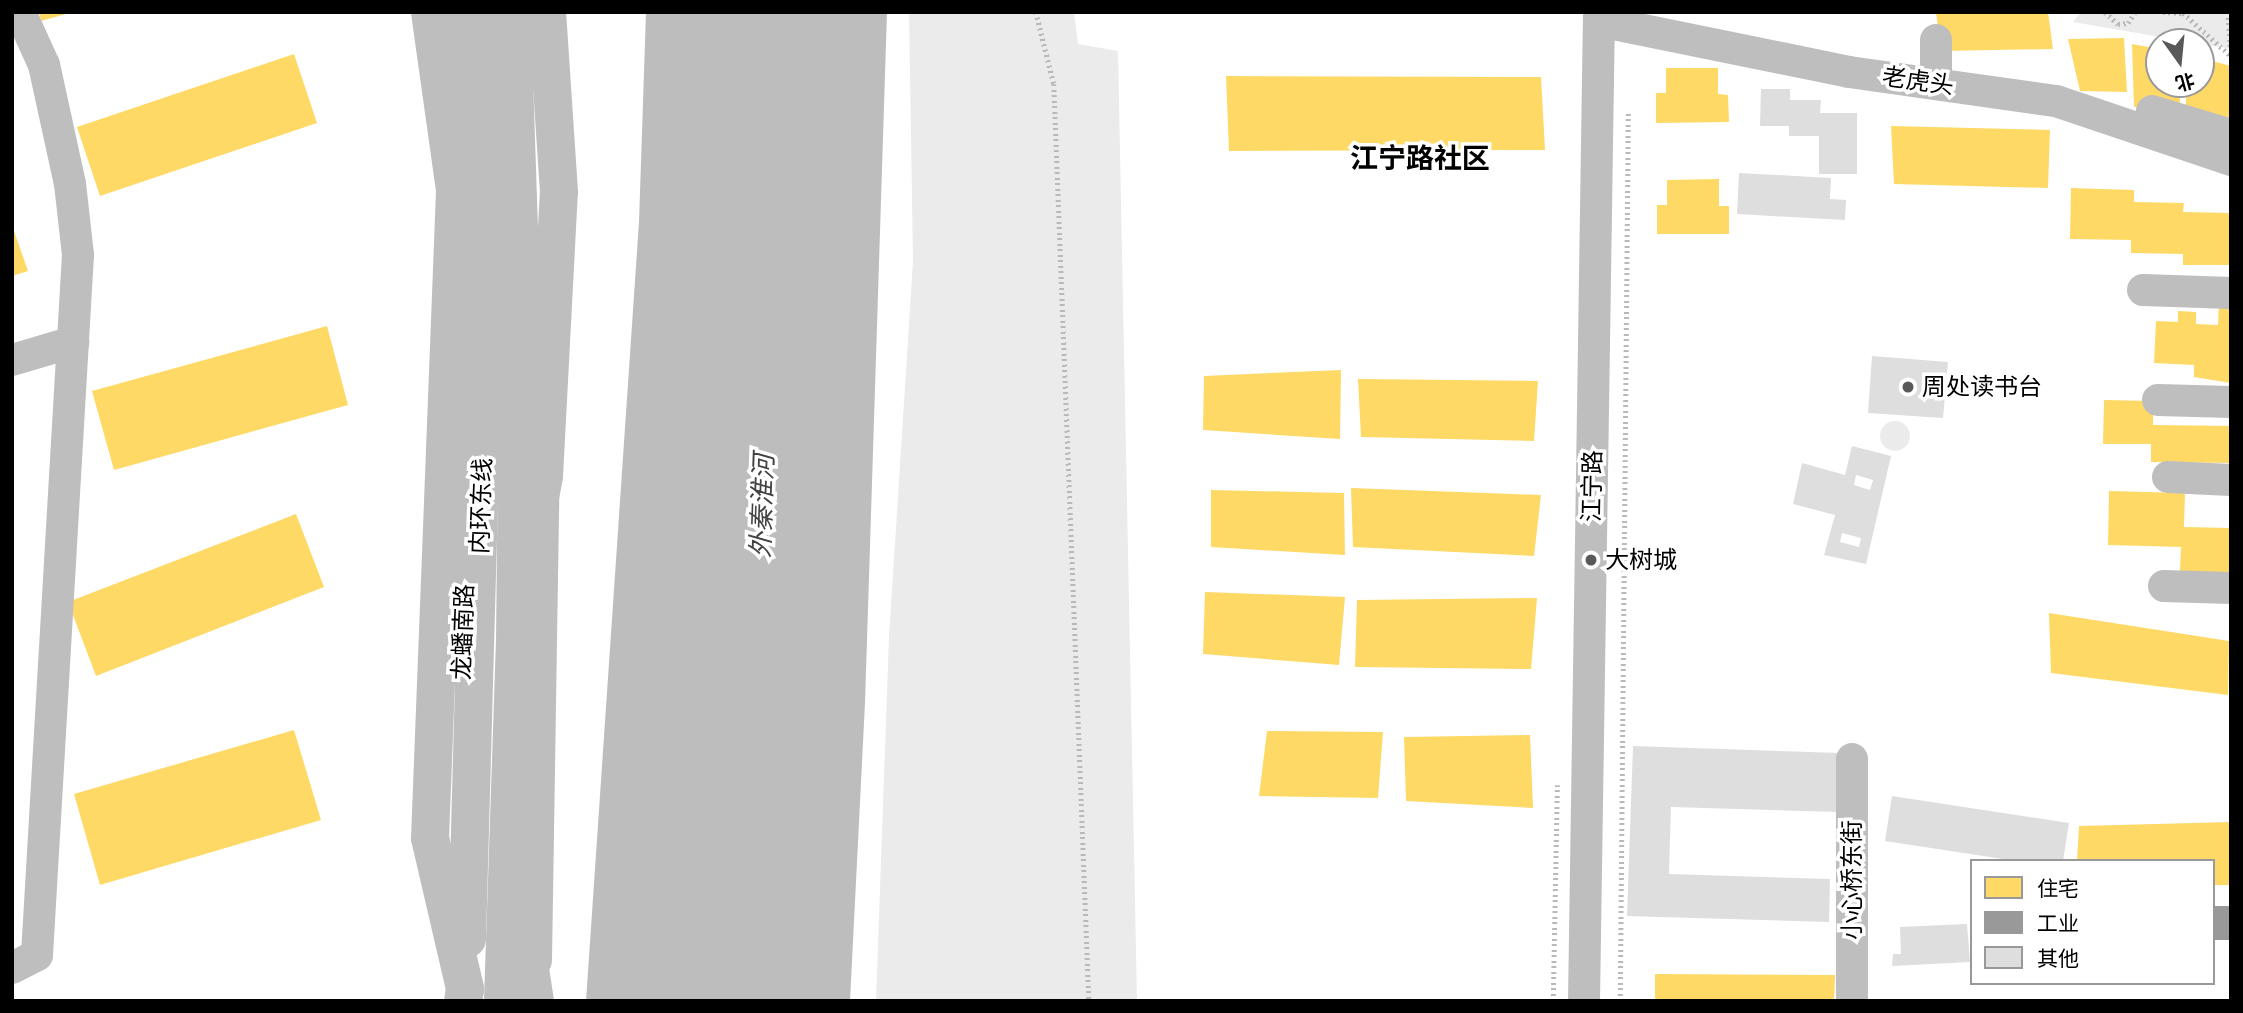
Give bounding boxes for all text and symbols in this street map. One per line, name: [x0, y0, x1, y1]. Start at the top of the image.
north arrow: [2145, 28, 2215, 98]
street label: 老虎头: [1880, 62, 1956, 100]
text: 北: [2172, 66, 2198, 97]
district label: 江宁路社区: [1350, 142, 1490, 176]
place label: 周处读书台: [1922, 373, 2042, 401]
marker: 周处读书台: [1900, 379, 1916, 395]
street label: 江宁路: [1577, 450, 1607, 522]
water label: 外秦淮河: [746, 453, 780, 559]
street label: 内环东线: [465, 458, 497, 554]
place label: 大树城: [1605, 546, 1677, 574]
marker: 大树城: [1583, 552, 1599, 568]
street label: 龙蟠南路: [447, 584, 479, 680]
street label: 小心桥东街: [1838, 820, 1866, 940]
legend: [1970, 859, 2215, 985]
text: 住宅: [2037, 874, 2079, 904]
text: 工业: [2037, 909, 2079, 939]
text: 其他: [2037, 944, 2079, 974]

